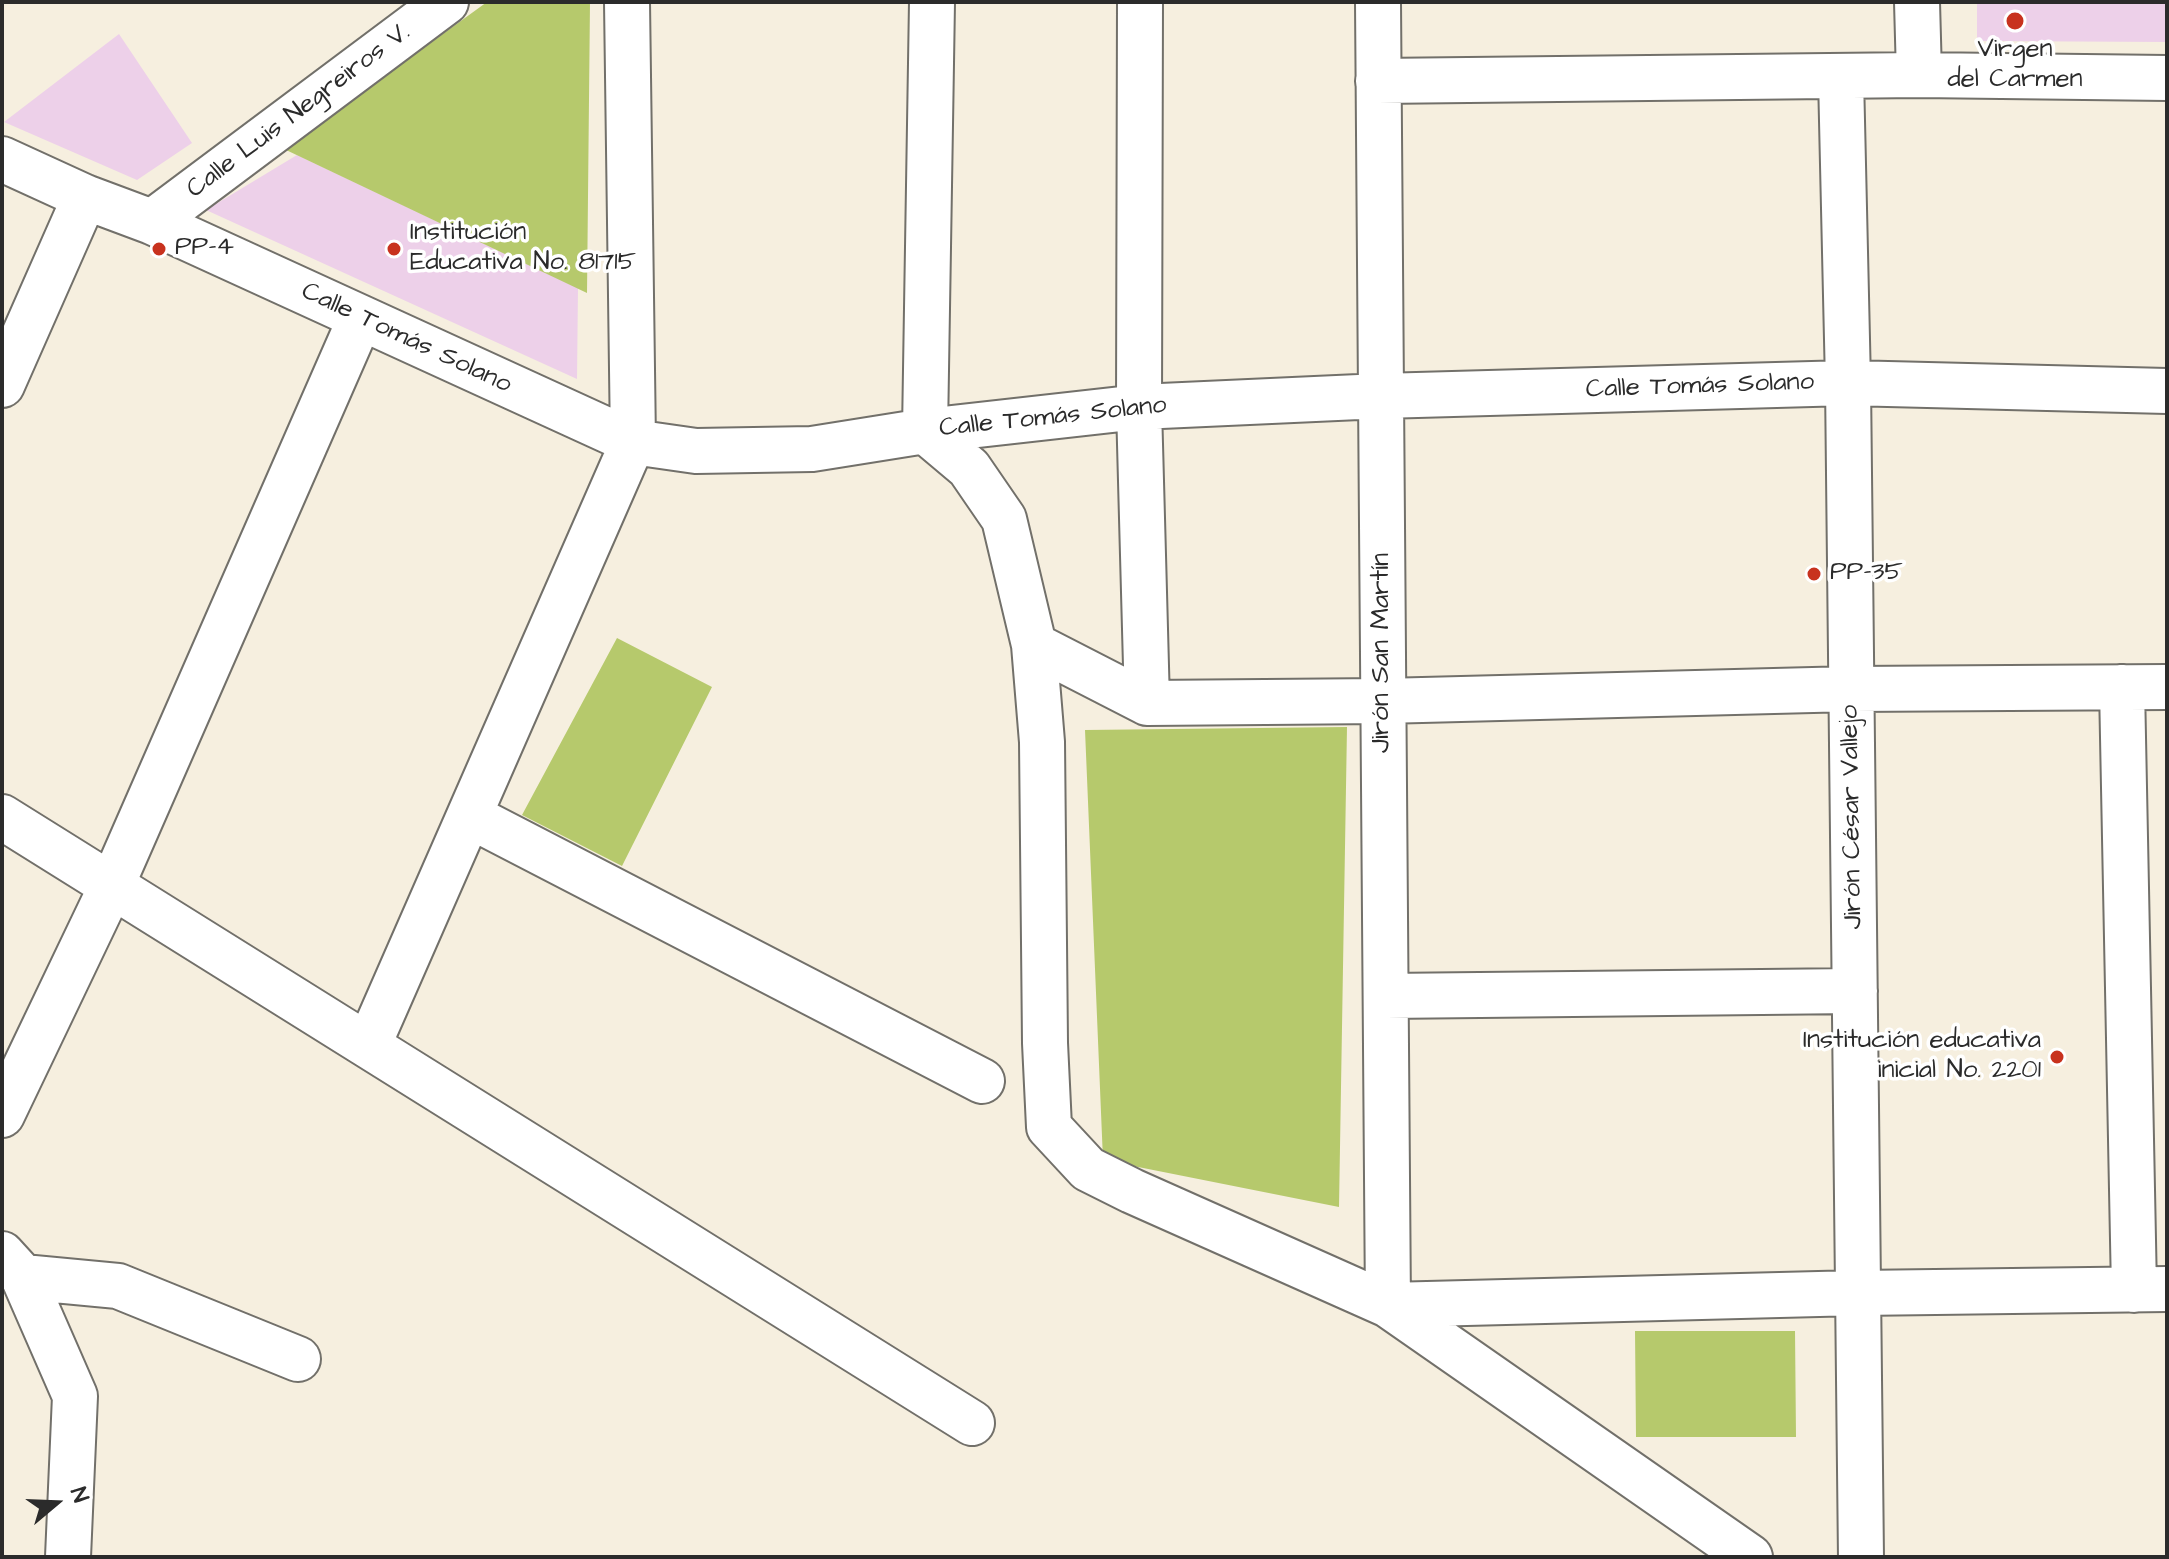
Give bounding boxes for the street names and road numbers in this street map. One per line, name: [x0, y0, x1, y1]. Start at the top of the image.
street label: Calle Luis Negreiros V.: [181, 18, 417, 206]
street label: Calle Tomás Solano: [296, 277, 516, 401]
street label: Calle Tomás Solano: [1585, 367, 1815, 407]
street label: Calle Tomás Solano: [938, 391, 1168, 445]
street label: Jirón San Martín: [1367, 553, 1399, 753]
street label: Jirón César Vallejo: [1835, 704, 1871, 930]

